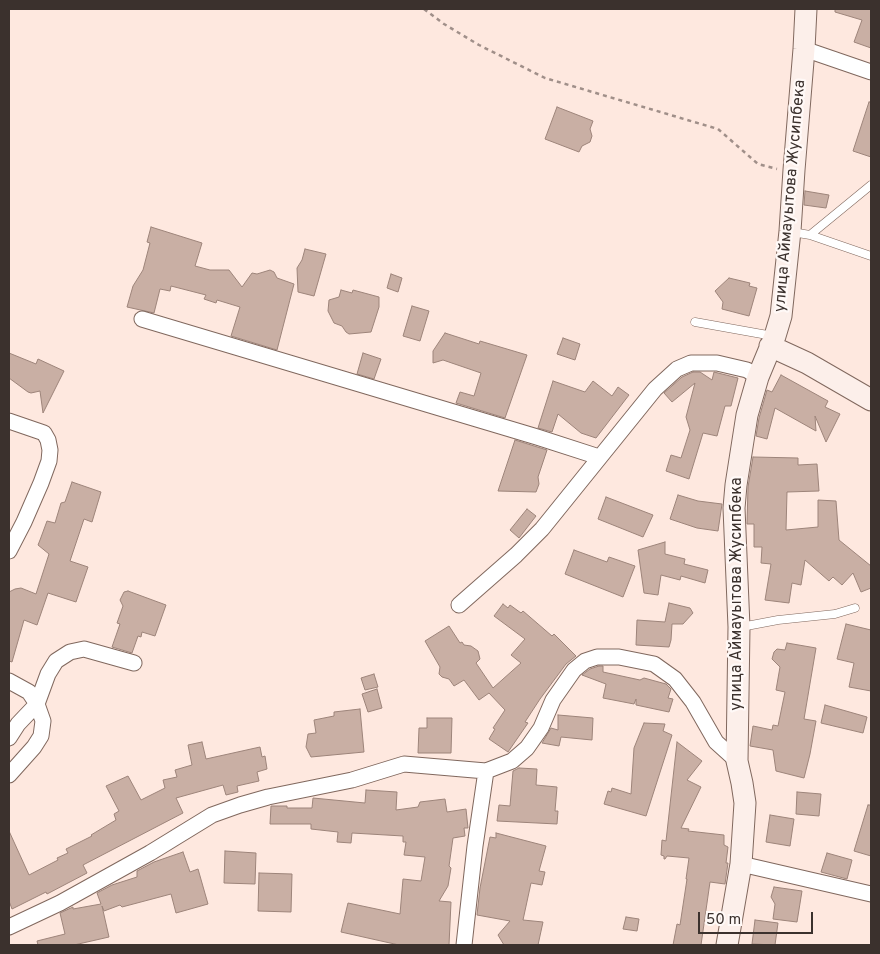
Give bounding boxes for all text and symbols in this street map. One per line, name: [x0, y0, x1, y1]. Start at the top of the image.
street label: улица Аймауытова Жусипбека: [771, 79, 811, 313]
street label: улица Аймауытова Жусипбека: [728, 477, 748, 711]
scale bar: [700, 902, 815, 934]
text: 50 m: [706, 911, 741, 930]

